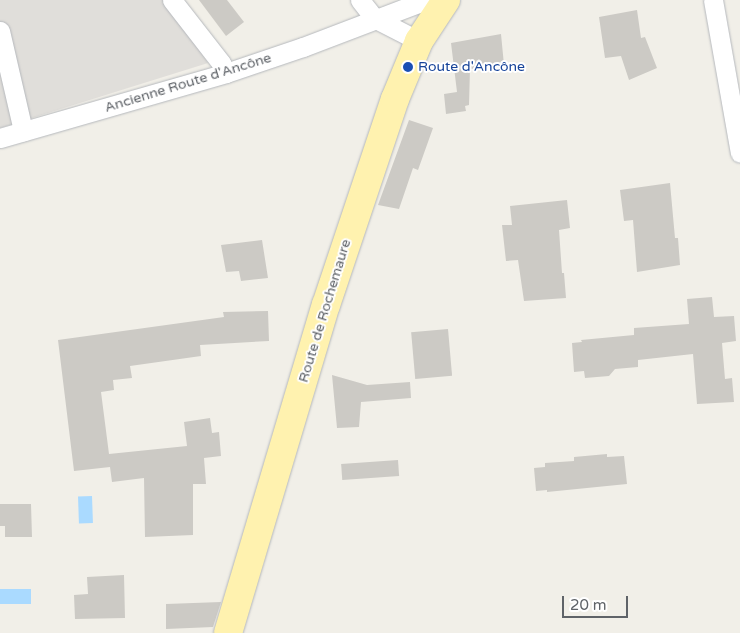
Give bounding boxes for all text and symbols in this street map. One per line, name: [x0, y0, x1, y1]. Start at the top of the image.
street label: Ancienne Route d'Ancône: [103, 50, 273, 116]
place label: Route d'Ancône: [418, 59, 525, 75]
marker: Route d'Ancône: [402, 61, 414, 73]
street label: Route de Rochemaure: [295, 237, 355, 385]
scale bar: [565, 586, 631, 618]
text: 20 m: [570, 596, 607, 614]

